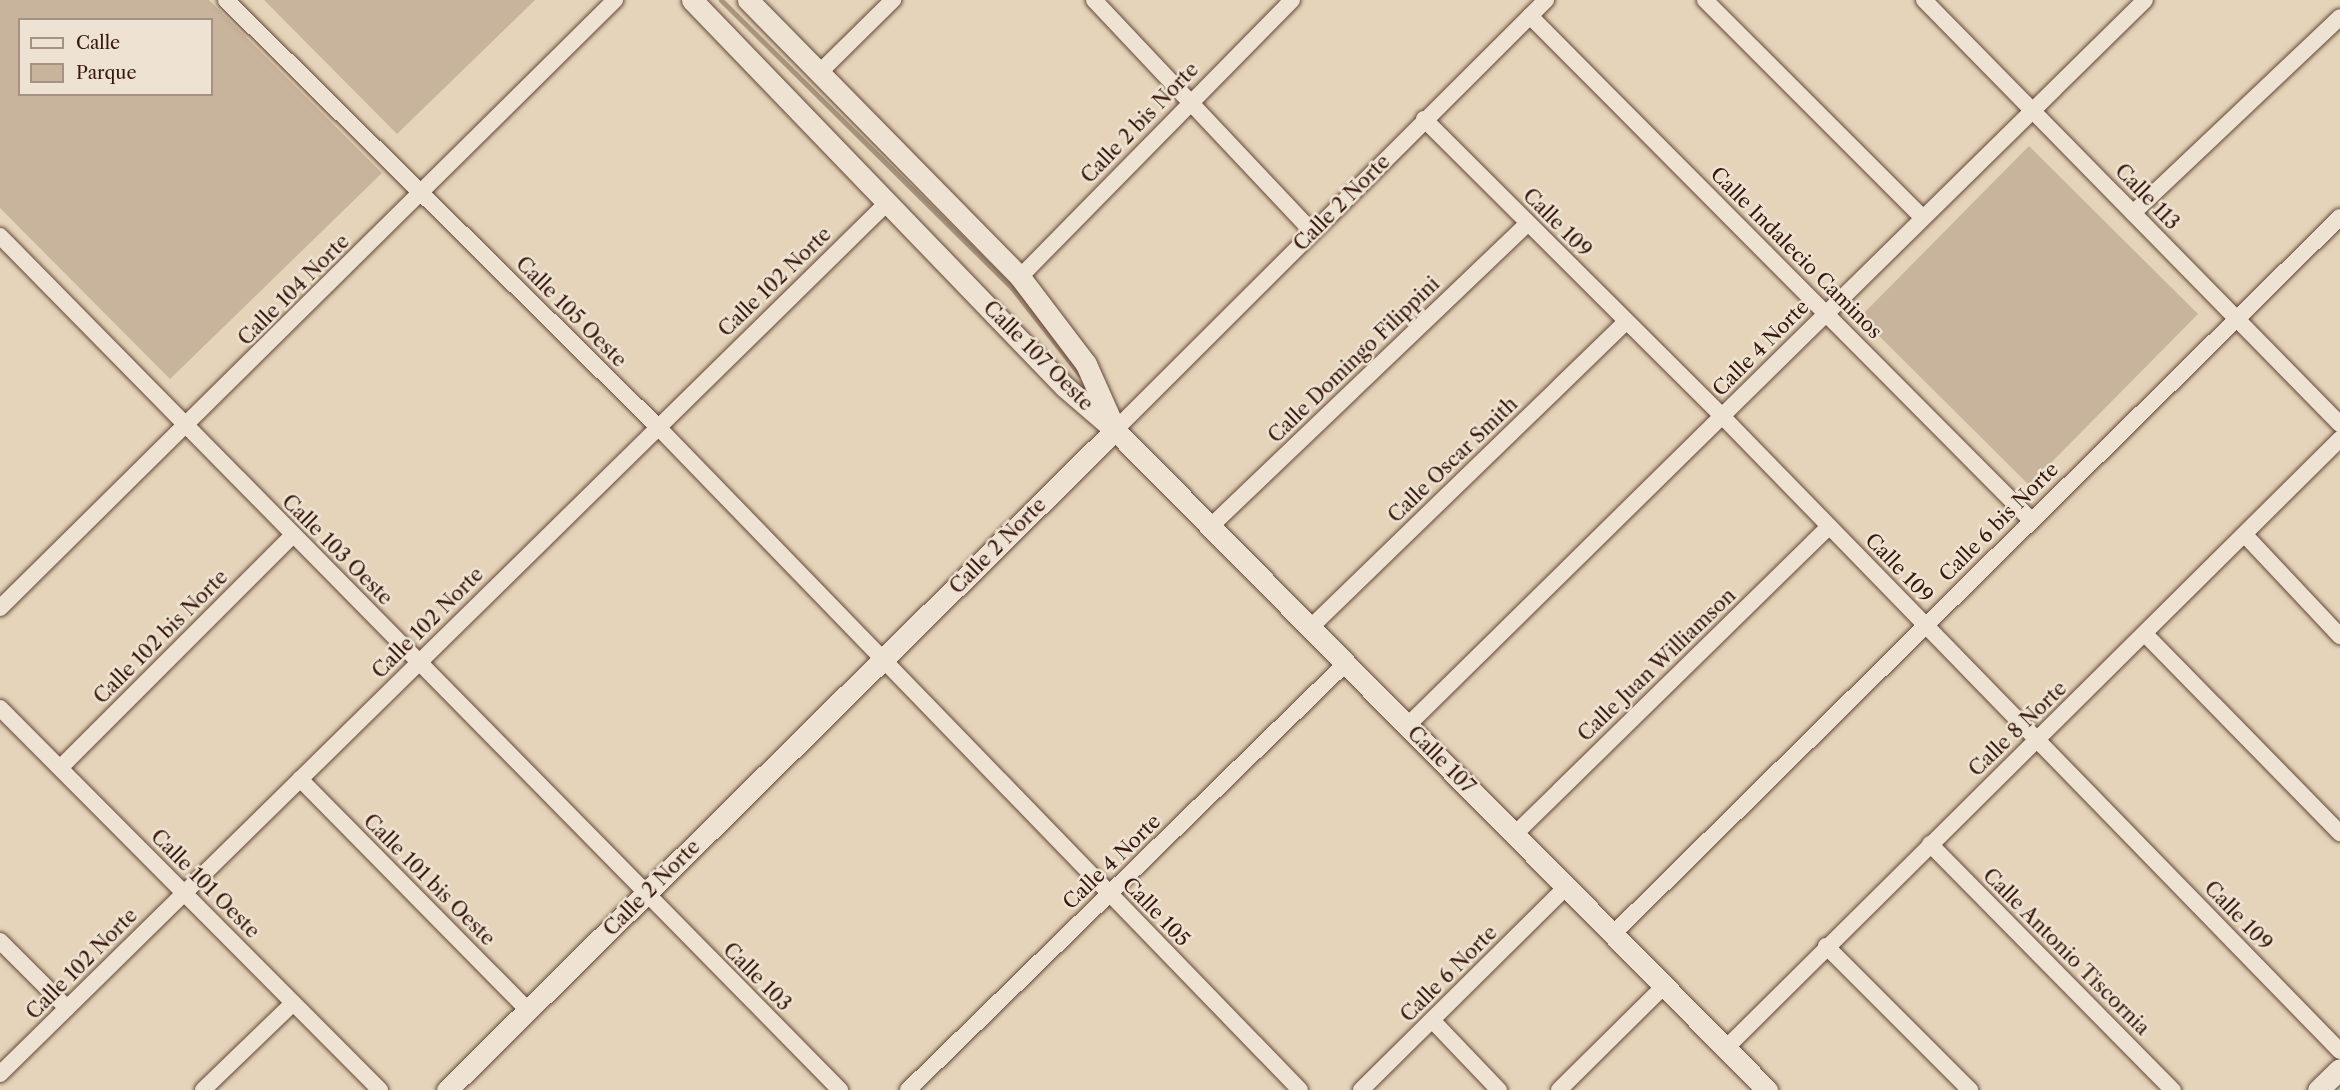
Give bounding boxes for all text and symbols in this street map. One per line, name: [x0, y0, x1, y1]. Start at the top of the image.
legend: [18, 18, 213, 96]
text: Calle: [76, 32, 120, 54]
street label: Calle 2 bis Norte: [1076, 58, 1204, 188]
text: Parque: [76, 62, 137, 84]
street label: Calle 2 Norte: [1289, 150, 1395, 256]
street label: Calle 113: [2110, 159, 2184, 235]
street label: Calle Indalecio Caminos: [1705, 162, 1887, 344]
street label: Calle 109: [1518, 184, 1596, 262]
street label: Calle 102 Norte: [714, 222, 836, 342]
street label: Calle 104 Norte: [233, 229, 355, 351]
street label: Calle 105 Oeste: [511, 252, 631, 372]
street label: Calle Domingo Filippini: [1263, 272, 1445, 448]
street label: Calle 4 Norte: [1708, 295, 1814, 401]
street label: Calle 107 Oeste: [978, 296, 1098, 416]
street label: Calle Oscar Smith: [1383, 392, 1523, 528]
street label: Calle 6 bis Norte: [1934, 457, 2064, 587]
street label: Calle 103 Oeste: [277, 490, 397, 610]
street label: Calle 2 Norte: [945, 493, 1051, 599]
street label: Calle 109: [1860, 528, 1938, 608]
street label: Calle 102 Norte: [367, 562, 489, 684]
street label: Calle 102 bis Norte: [89, 565, 233, 709]
street label: Calle Juan Williamson: [1573, 583, 1741, 747]
street label: Calle 8 Norte: [1964, 676, 2072, 782]
street label: Calle 107: [1402, 721, 1480, 799]
street label: Calle 101 bis Oeste: [358, 809, 500, 951]
street label: Calle 4 Norte: [1058, 810, 1166, 914]
street label: Calle 101 Oeste: [146, 825, 264, 943]
street label: Calle 2 Norte: [599, 835, 705, 941]
street label: Calle Antonio Tiscornia: [1977, 863, 2155, 1041]
street label: Calle 105: [1117, 873, 1195, 951]
street label: Calle 109: [2199, 876, 2277, 956]
street label: Calle 102 Norte: [21, 903, 143, 1025]
street label: Calle 6 Norte: [1396, 921, 1502, 1027]
street label: Calle 103: [718, 938, 796, 1016]

